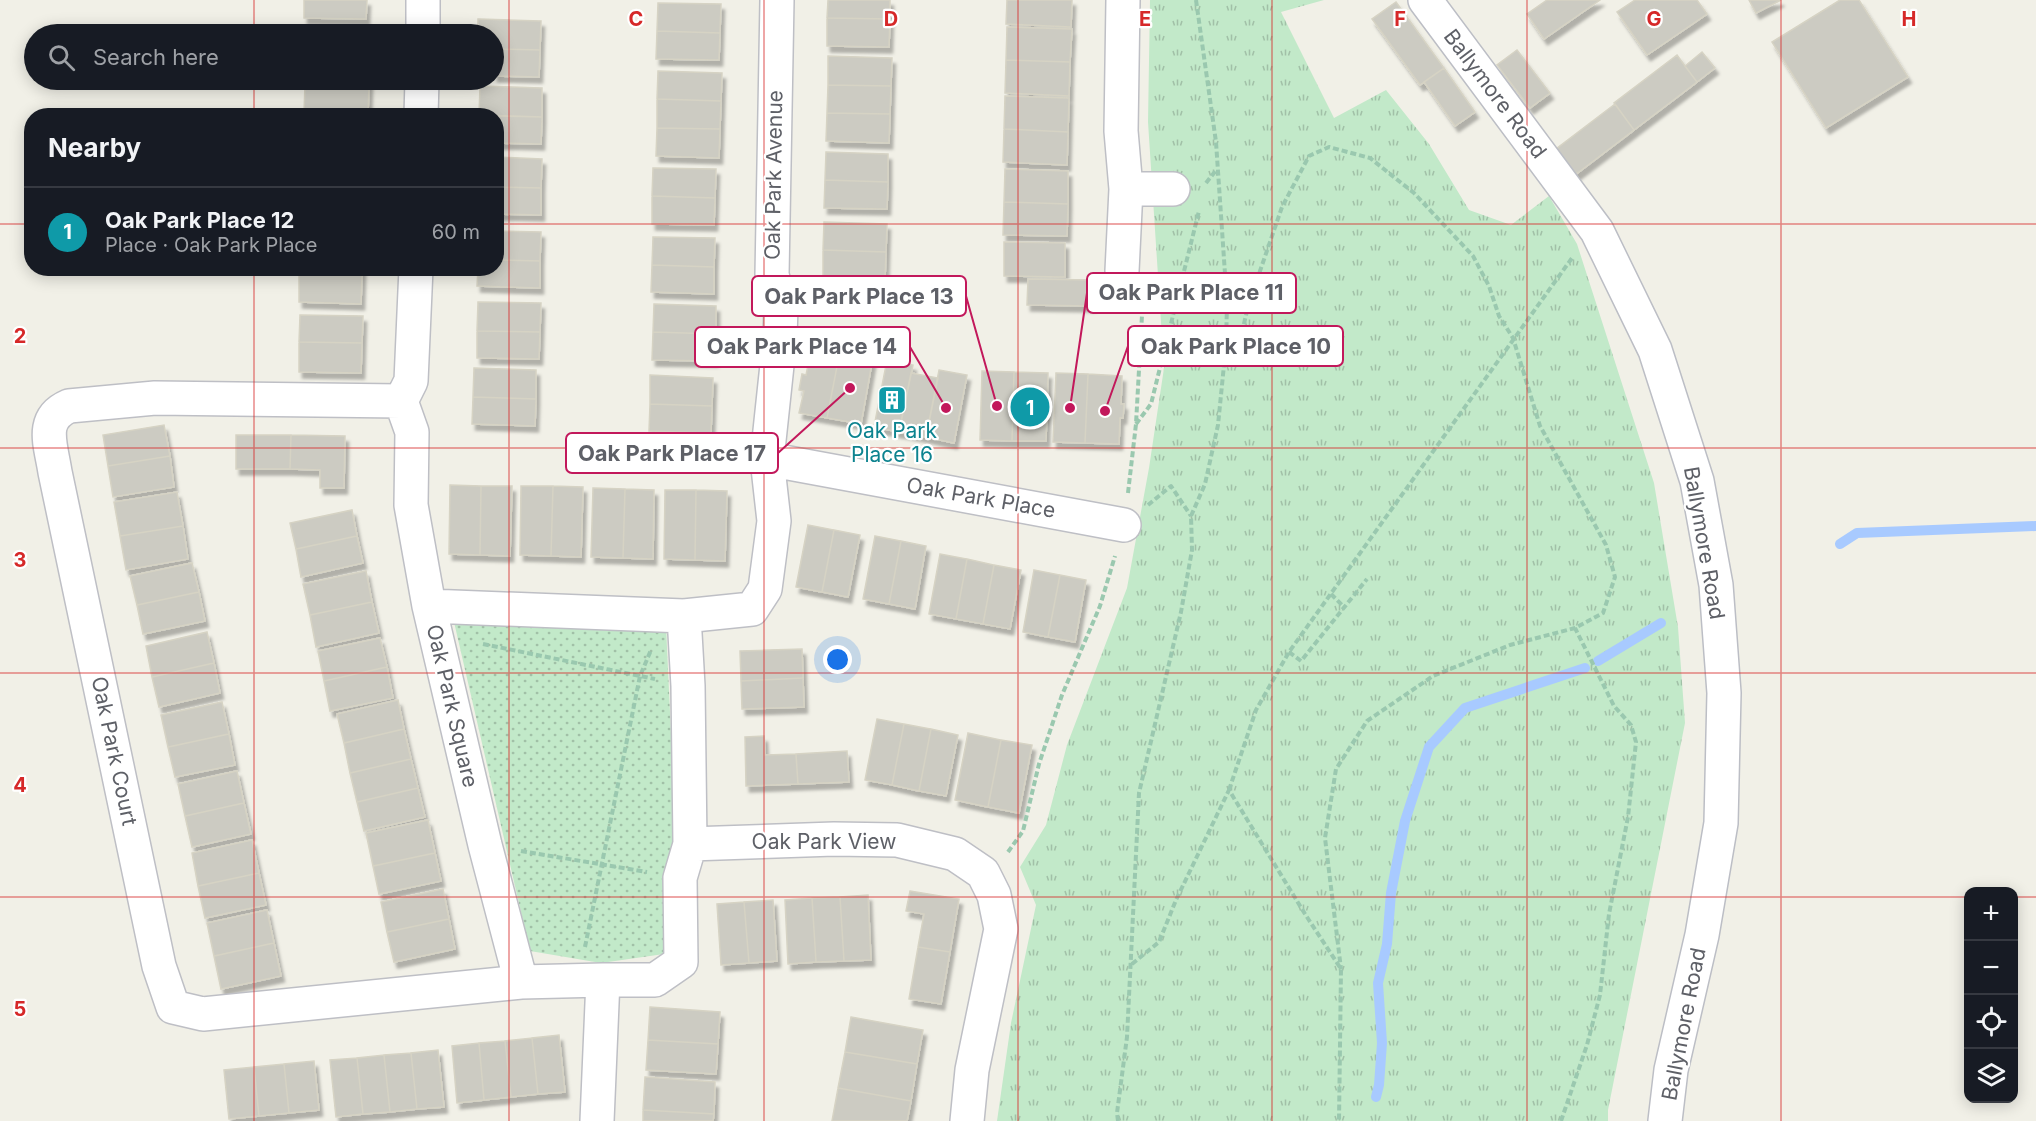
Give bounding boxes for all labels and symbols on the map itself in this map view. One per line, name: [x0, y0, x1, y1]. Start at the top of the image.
text: C: [629, 7, 643, 31]
text: D: [884, 7, 898, 31]
text: E: [1139, 7, 1151, 31]
text: F: [1394, 7, 1406, 31]
text: G: [1646, 7, 1662, 31]
text: H: [1902, 7, 1916, 31]
street label: Ballymore Road: [1439, 24, 1552, 163]
street label: Oak Park Avenue: [760, 90, 787, 260]
callout: Oak Park Place 11: [1087, 273, 1296, 313]
callout: Oak Park Place 13: [752, 276, 966, 316]
text: Oak Park Place 11: [1099, 279, 1283, 305]
text: Oak Park Place 13: [764, 283, 954, 309]
text: 2: [14, 324, 26, 348]
callout: Oak Park Place 10: [1128, 326, 1343, 366]
callout: Oak Park Place 14: [695, 327, 910, 367]
text: Oak Park Place 14: [707, 333, 897, 359]
text: Oak Park Place 10: [1141, 333, 1331, 359]
building icon: Oak Park Place 16: [876, 384, 908, 416]
pin: 1: [1010, 384, 1050, 430]
place label: Oak Park Place 16: [847, 418, 938, 467]
callout: Oak Park Place 17: [566, 433, 778, 473]
text: Oak Park Place 17: [578, 440, 766, 466]
street label: Ballymore Road: [1679, 464, 1730, 621]
street label: Oak Park Place: [905, 472, 1057, 523]
text: 3: [14, 548, 26, 572]
street label: Oak Park Square: [422, 622, 483, 790]
your location: [823, 645, 852, 674]
street label: Oak Park Court: [87, 674, 143, 828]
text: 4: [13, 773, 27, 797]
street label: Oak Park View: [752, 829, 896, 854]
street label: Ballymore Road: [1656, 945, 1711, 1102]
text: 5: [14, 997, 26, 1021]

